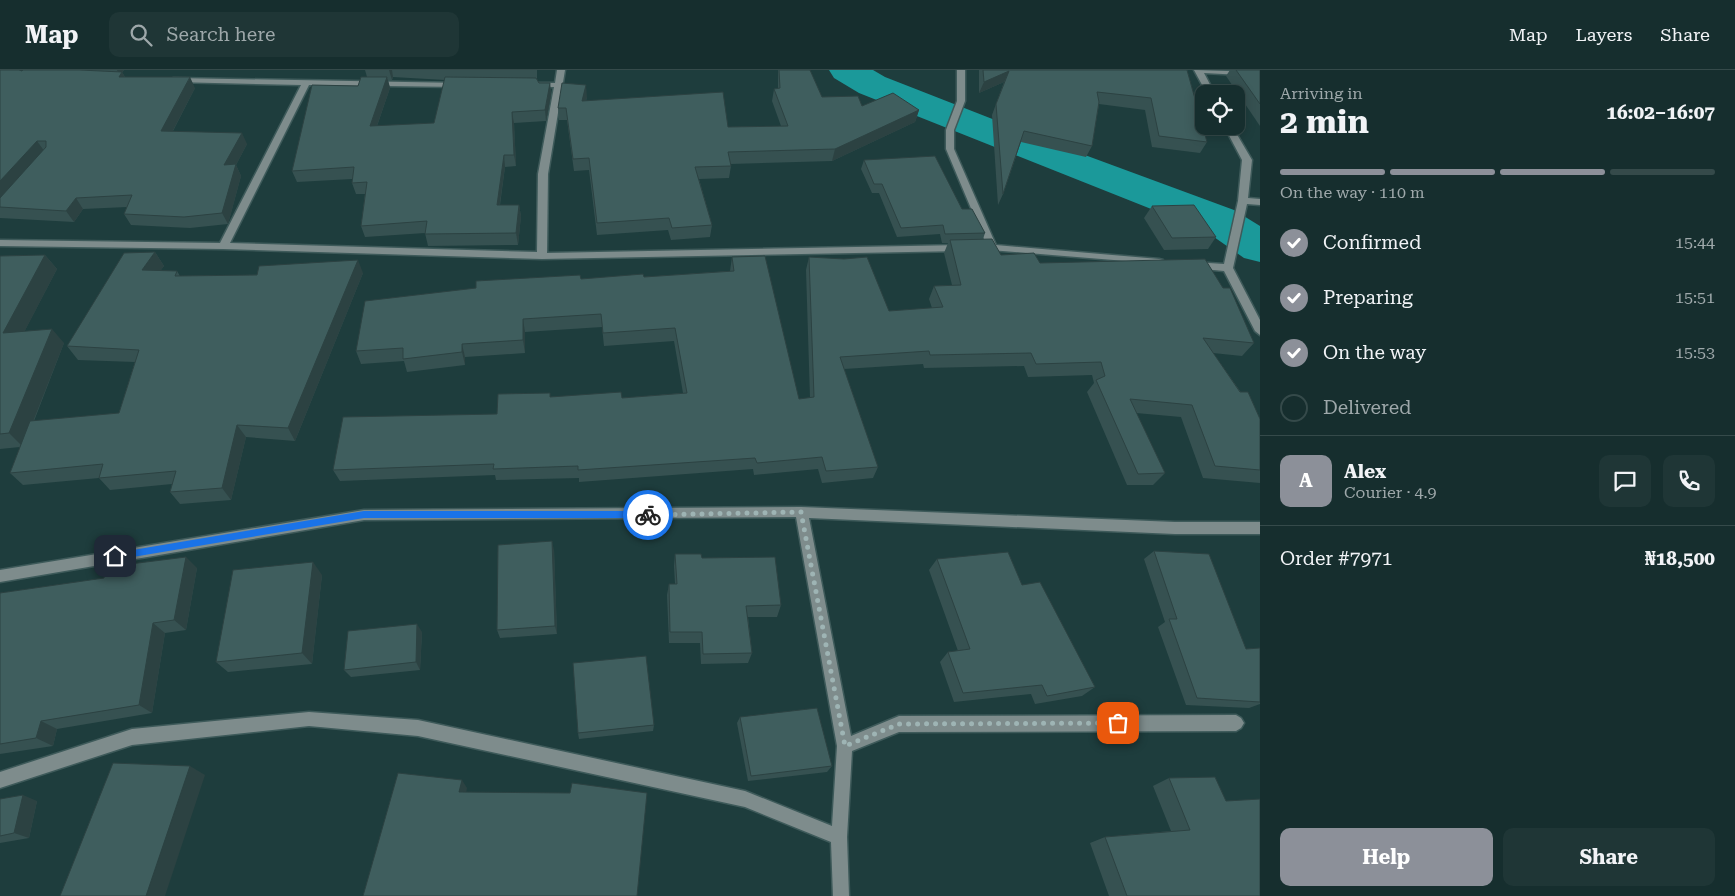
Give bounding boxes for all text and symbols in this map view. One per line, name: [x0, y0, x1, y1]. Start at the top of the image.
search box: [109, 12, 459, 57]
text: Map: [25, 21, 79, 49]
icon: search: [127, 21, 155, 49]
text: Search here: [167, 23, 275, 46]
text: Map: [1509, 24, 1548, 45]
text: Layers: [1576, 24, 1632, 45]
text: Share: [1660, 24, 1710, 45]
text: Arriving in: [1280, 84, 1363, 103]
map controls: [1195, 85, 1245, 135]
button: locate: [1195, 85, 1245, 135]
text: 16:02–16:07: [1606, 101, 1715, 124]
text: 2 min: [1280, 103, 1369, 141]
text: On the way · 110 m: [1280, 183, 1425, 202]
icon: check: [1280, 229, 1308, 257]
text: Confirmed: [1323, 231, 1421, 254]
text: 15:44: [1675, 233, 1715, 252]
icon: check: [1280, 284, 1308, 312]
text: Preparing: [1323, 286, 1413, 309]
text: 15:51: [1675, 288, 1715, 307]
icon: check: [1280, 339, 1308, 367]
text: On the way: [1323, 341, 1426, 364]
text: 15:53: [1675, 343, 1715, 362]
text: Delivered: [1323, 396, 1411, 419]
button: chat: [1599, 455, 1651, 507]
button: phone: [1663, 455, 1715, 507]
text: Alex: [1344, 460, 1386, 483]
text: A: [1299, 469, 1313, 492]
text: Courier · 4.9: [1344, 483, 1437, 502]
courier: [623, 490, 673, 540]
icon: bike: [634, 501, 662, 529]
pin: [94, 535, 136, 577]
icon: home: [101, 542, 129, 570]
text: Order #7971: [1280, 547, 1392, 570]
text: ₦18,500: [1645, 547, 1715, 570]
pin: [1097, 702, 1139, 744]
icon: bag: [1104, 709, 1132, 737]
button: Help: [1280, 828, 1493, 886]
button: Share: [1503, 828, 1715, 886]

